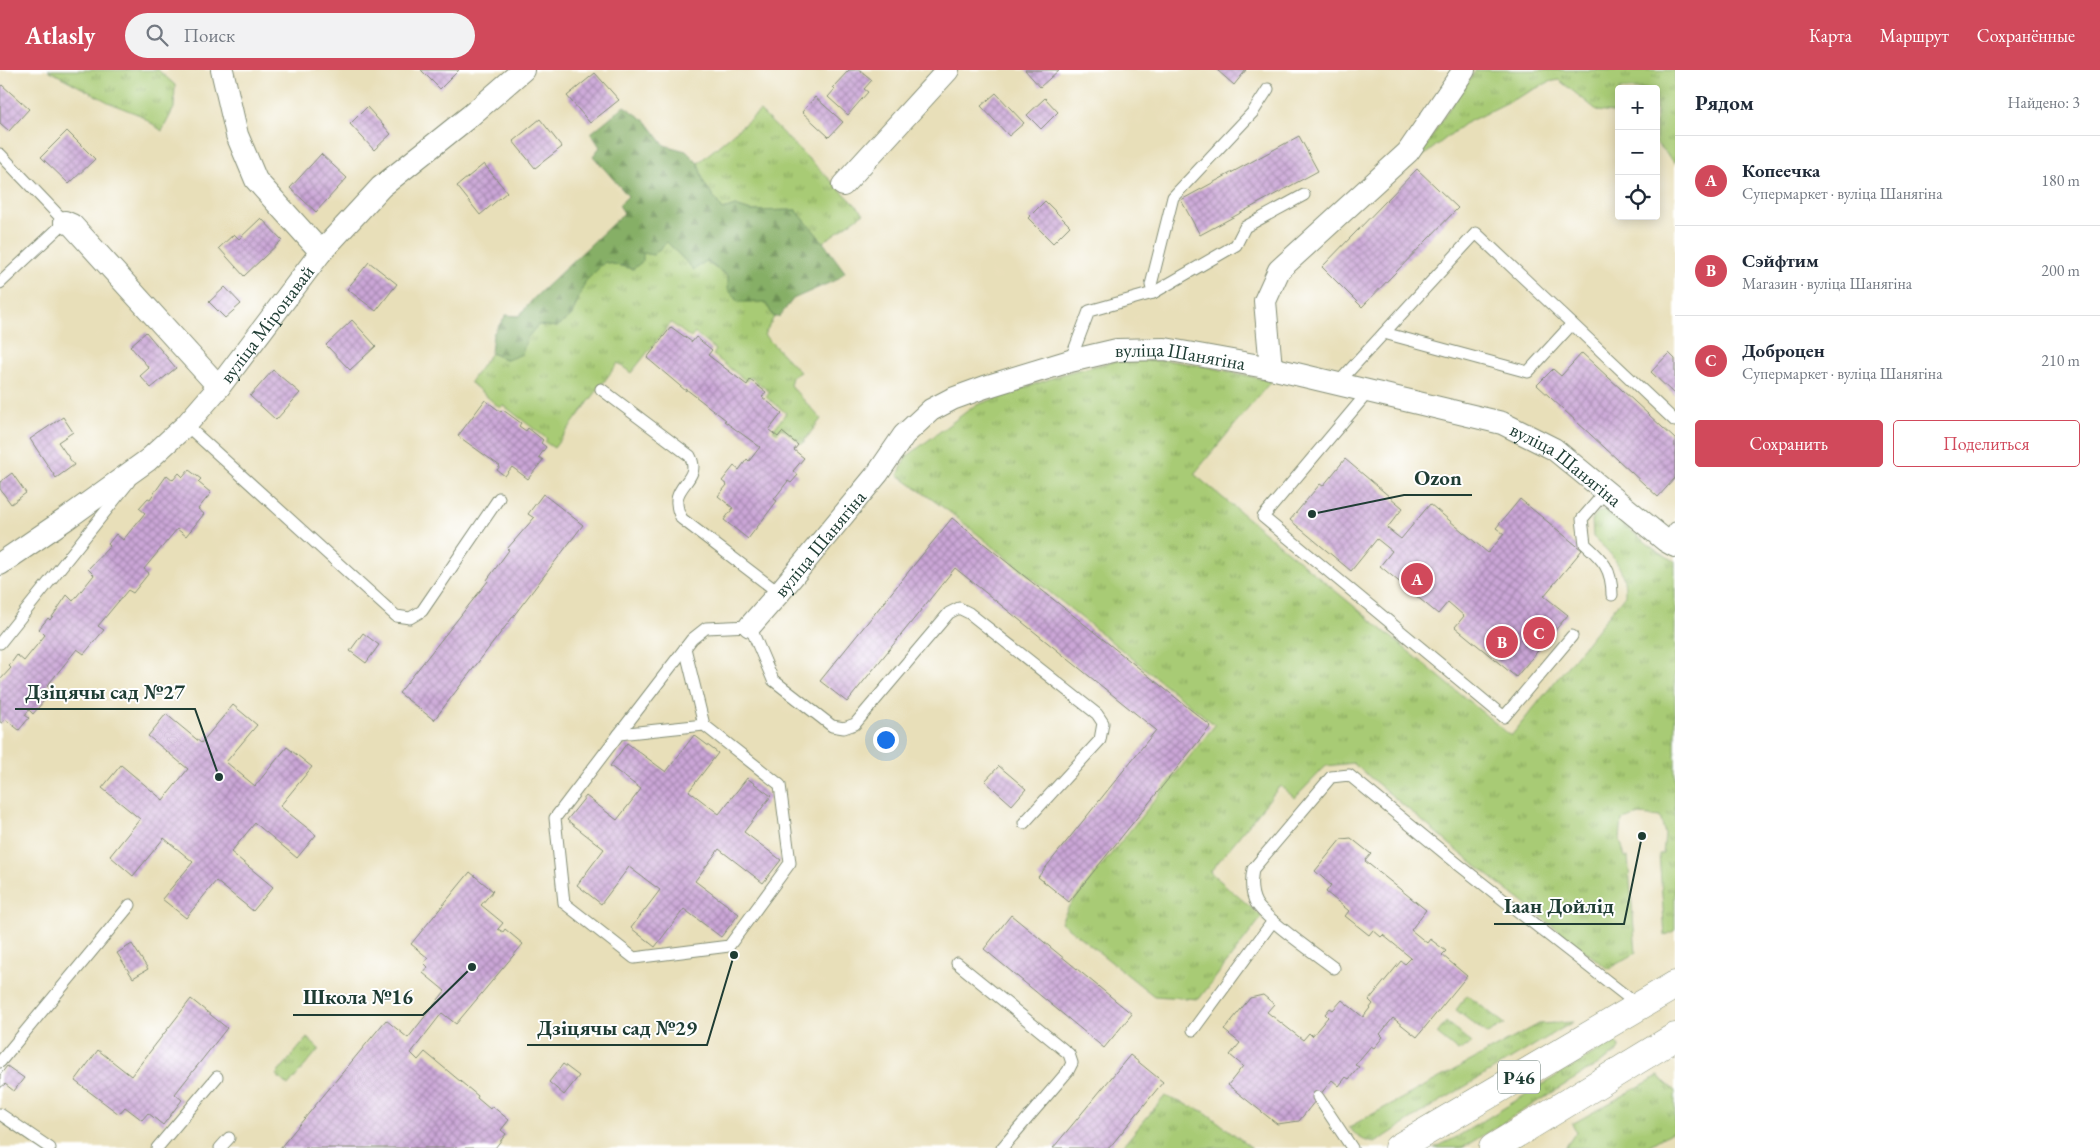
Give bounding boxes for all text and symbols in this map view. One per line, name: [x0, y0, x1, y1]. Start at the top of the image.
search box: [125, 13, 475, 58]
text: Atlasly: [25, 20, 95, 51]
icon: search: [143, 21, 171, 49]
text: Поиск: [183, 23, 235, 48]
text: Карта: [1809, 24, 1852, 47]
text: Маршрут: [1880, 24, 1949, 47]
text: Сохранённые: [1977, 24, 2075, 47]
map controls: [1615, 85, 1660, 220]
button: +: [1615, 85, 1660, 130]
text: Рядом: [1695, 89, 1754, 116]
text: Найдено: 3: [2008, 92, 2080, 113]
button: −: [1615, 130, 1660, 175]
text: Копеечка: [1742, 158, 1820, 183]
text: A: [1705, 170, 1717, 191]
text: 180 m: [2041, 170, 2080, 191]
button: locate: [1615, 175, 1660, 220]
text: Супермаркет · вуліца Шанягіна: [1742, 183, 1943, 204]
text: Сэйфтим: [1742, 248, 1819, 273]
street label: вуліца Міронавай: [214, 259, 320, 388]
text: B: [1706, 260, 1716, 281]
text: 200 m: [2041, 260, 2080, 281]
text: Магазин · вуліца Шанягіна: [1742, 273, 1912, 294]
street label: вуліца Шанягіна: [1115, 336, 1248, 376]
text: Доброцен: [1742, 338, 1825, 363]
text: C: [1705, 350, 1717, 371]
text: 210 m: [2041, 350, 2080, 371]
text: Супермаркет · вуліца Шанягіна: [1742, 363, 1943, 384]
street label: вуліца Шанягіна: [1506, 416, 1627, 513]
button: Сохранить: [1695, 420, 1883, 467]
button: Поделиться: [1893, 420, 2080, 467]
callout: Ozon: [1404, 459, 1472, 495]
text: Ozon: [1414, 464, 1462, 491]
street label: вуліца Шанягіна: [768, 484, 872, 603]
pin: A: [1401, 560, 1433, 598]
pin: C: [1523, 614, 1555, 652]
pin: B: [1486, 623, 1518, 661]
callout: Дзіцячы сад №27: [15, 673, 195, 709]
text: Дзіцячы сад №27: [25, 678, 186, 705]
your location: [873, 727, 899, 753]
callout: Іаан Дойлід: [1494, 888, 1624, 924]
text: Іаан Дойлід: [1504, 892, 1614, 919]
callout: Школа №16: [293, 979, 423, 1015]
text: Школа №16: [303, 983, 413, 1010]
callout: Дзіцячы сад №29: [527, 1009, 707, 1045]
text: Дзіцячы сад №29: [537, 1014, 697, 1041]
road number: Р46: [1498, 1060, 1540, 1094]

